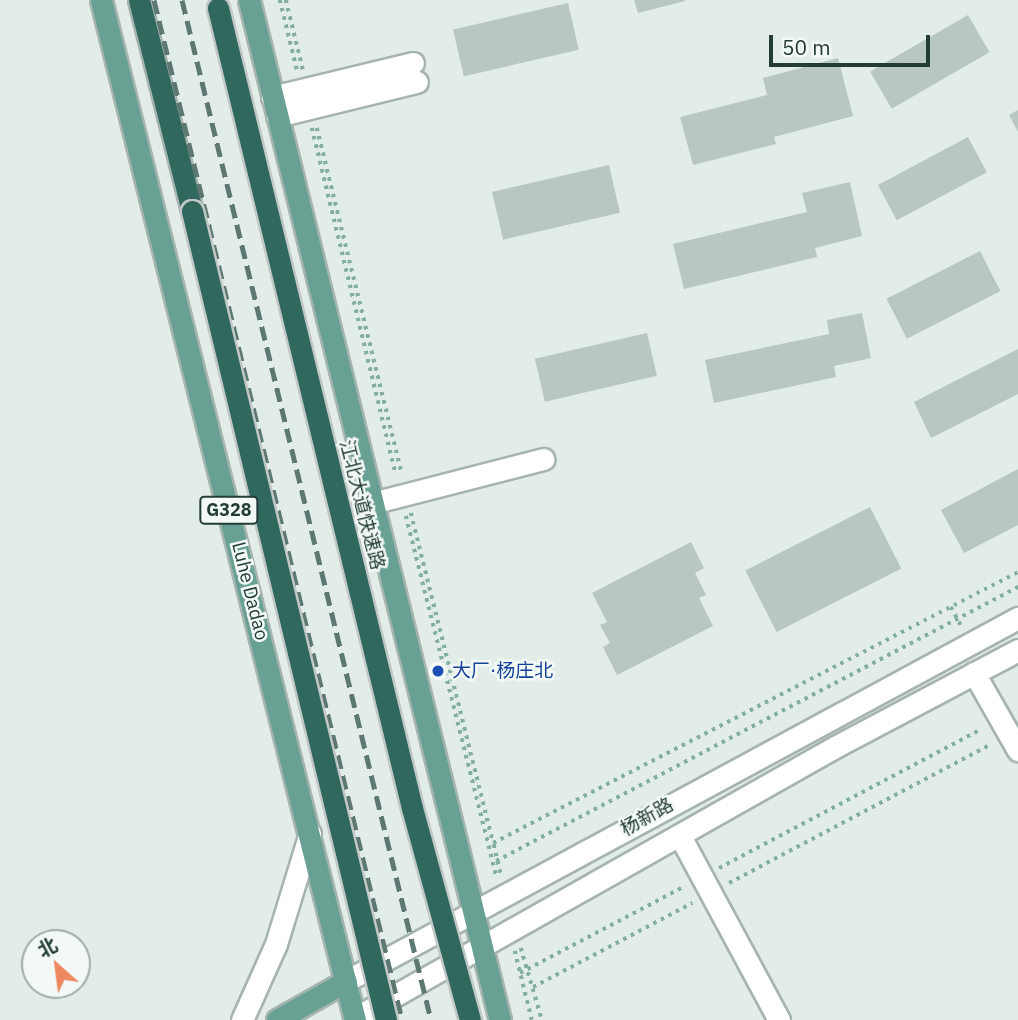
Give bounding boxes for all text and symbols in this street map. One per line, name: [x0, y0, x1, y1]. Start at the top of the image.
scale bar: [773, 21, 934, 65]
text: 50 m: [782, 33, 831, 61]
street label: 江北大道快速路: [335, 438, 389, 572]
road number: G328: [199, 496, 259, 524]
street label: Luhe Dadao: [227, 539, 273, 643]
place label: 大厂·杨庄北: [452, 660, 553, 682]
marker: 大厂·杨庄北: [430, 663, 446, 679]
street label: 杨新路: [617, 793, 677, 841]
north arrow: [21, 929, 91, 999]
text: 北: [33, 932, 61, 962]

